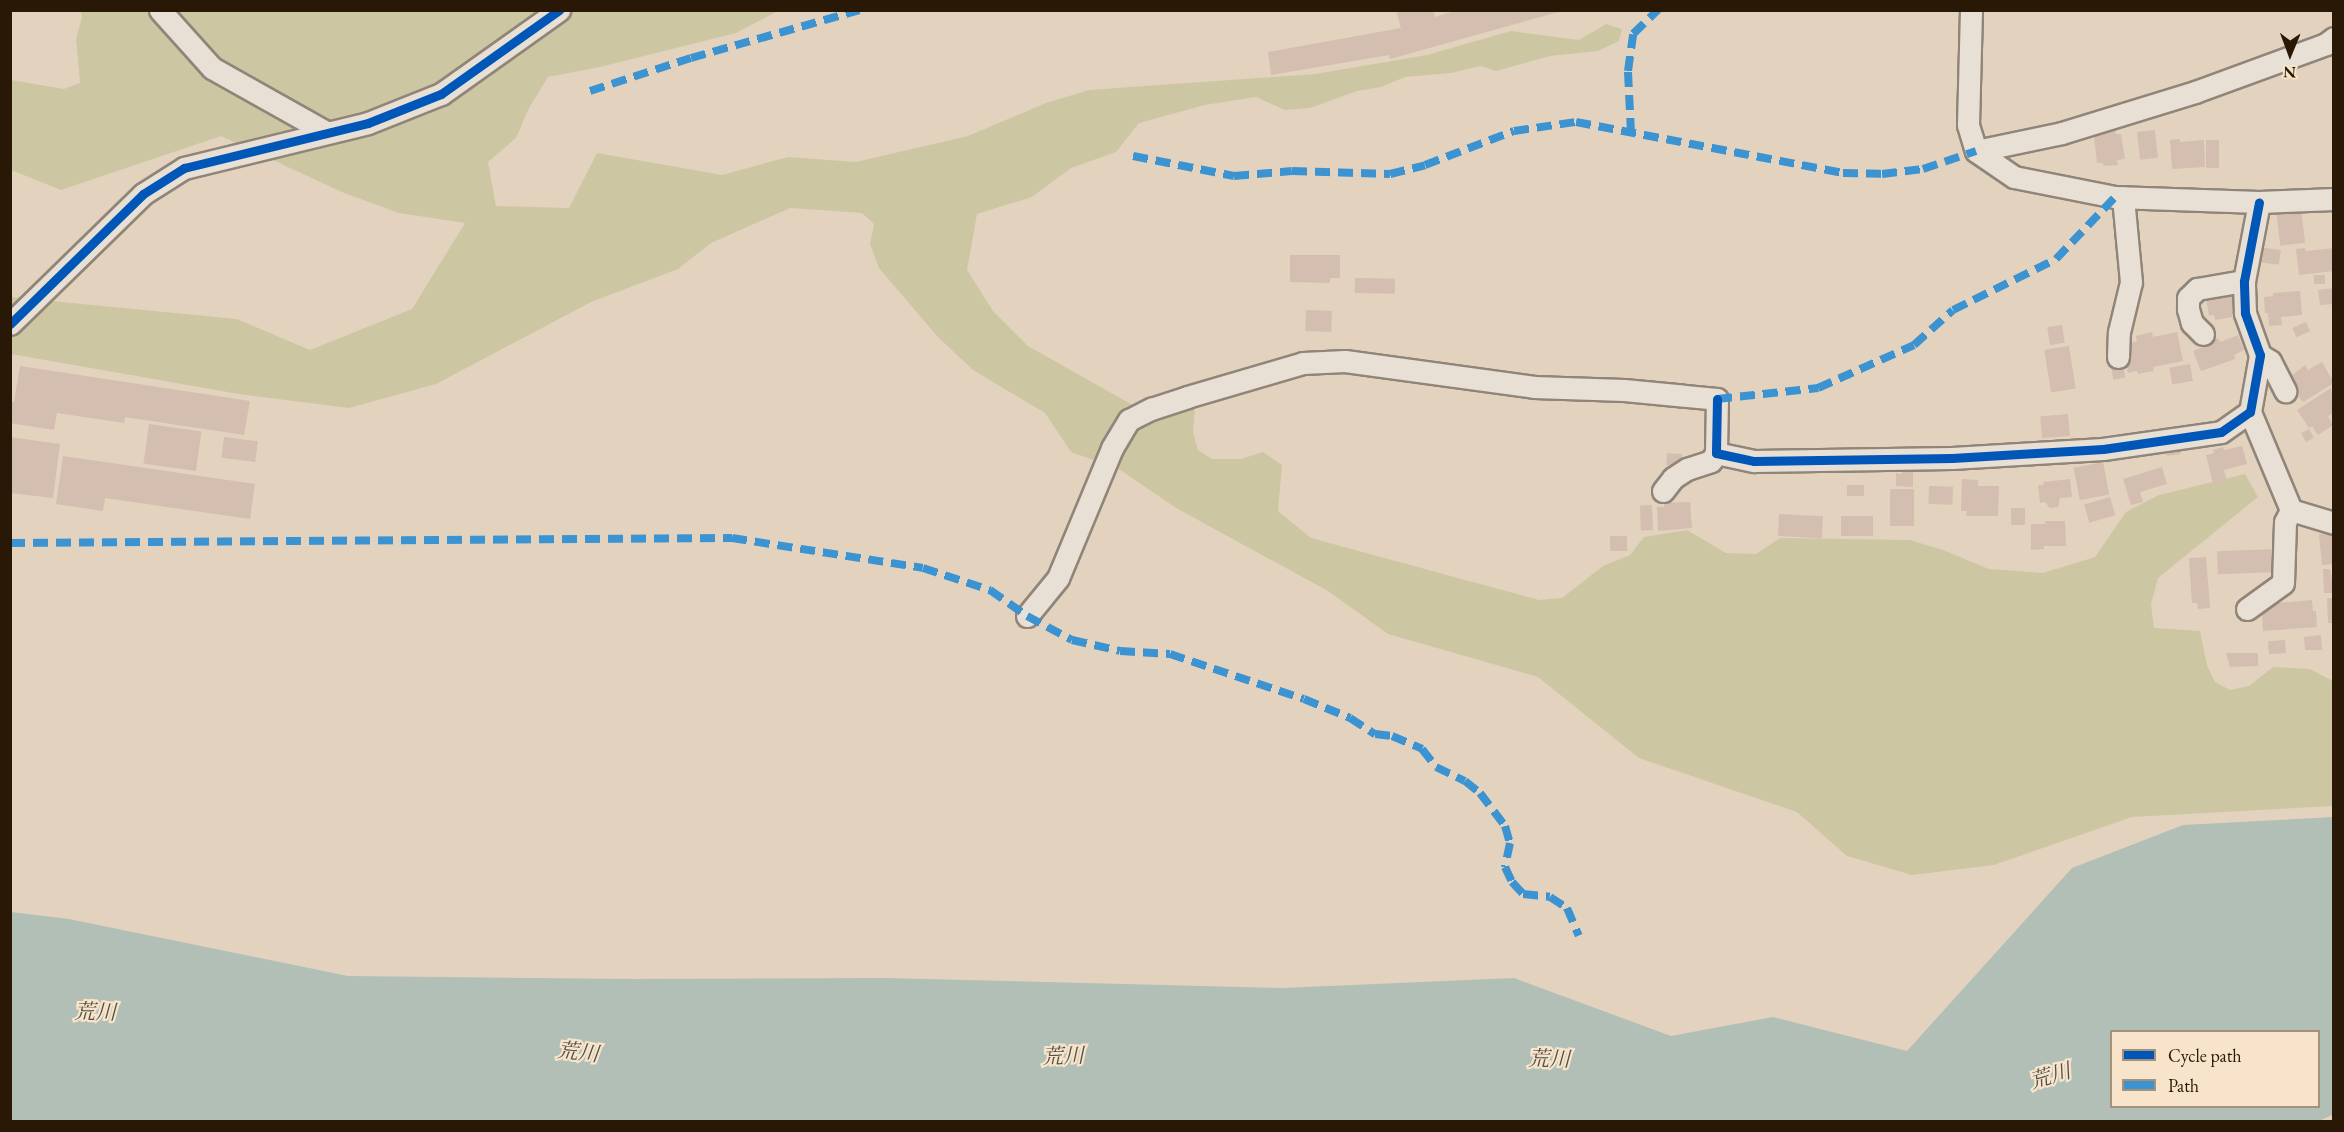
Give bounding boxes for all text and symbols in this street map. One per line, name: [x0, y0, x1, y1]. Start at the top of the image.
north arrow: [2260, 24, 2320, 84]
text: N: [2283, 62, 2296, 83]
water label: 荒川: [74, 999, 116, 1025]
legend: [2110, 1030, 2320, 1108]
water label: 荒川: [556, 1037, 600, 1067]
water label: 荒川: [1042, 1043, 1084, 1069]
text: Cycle path: [2168, 1044, 2242, 1067]
water label: 荒川: [1528, 1046, 1570, 1072]
water label: 荒川: [2026, 1058, 2074, 1094]
text: Path: [2168, 1074, 2199, 1097]

